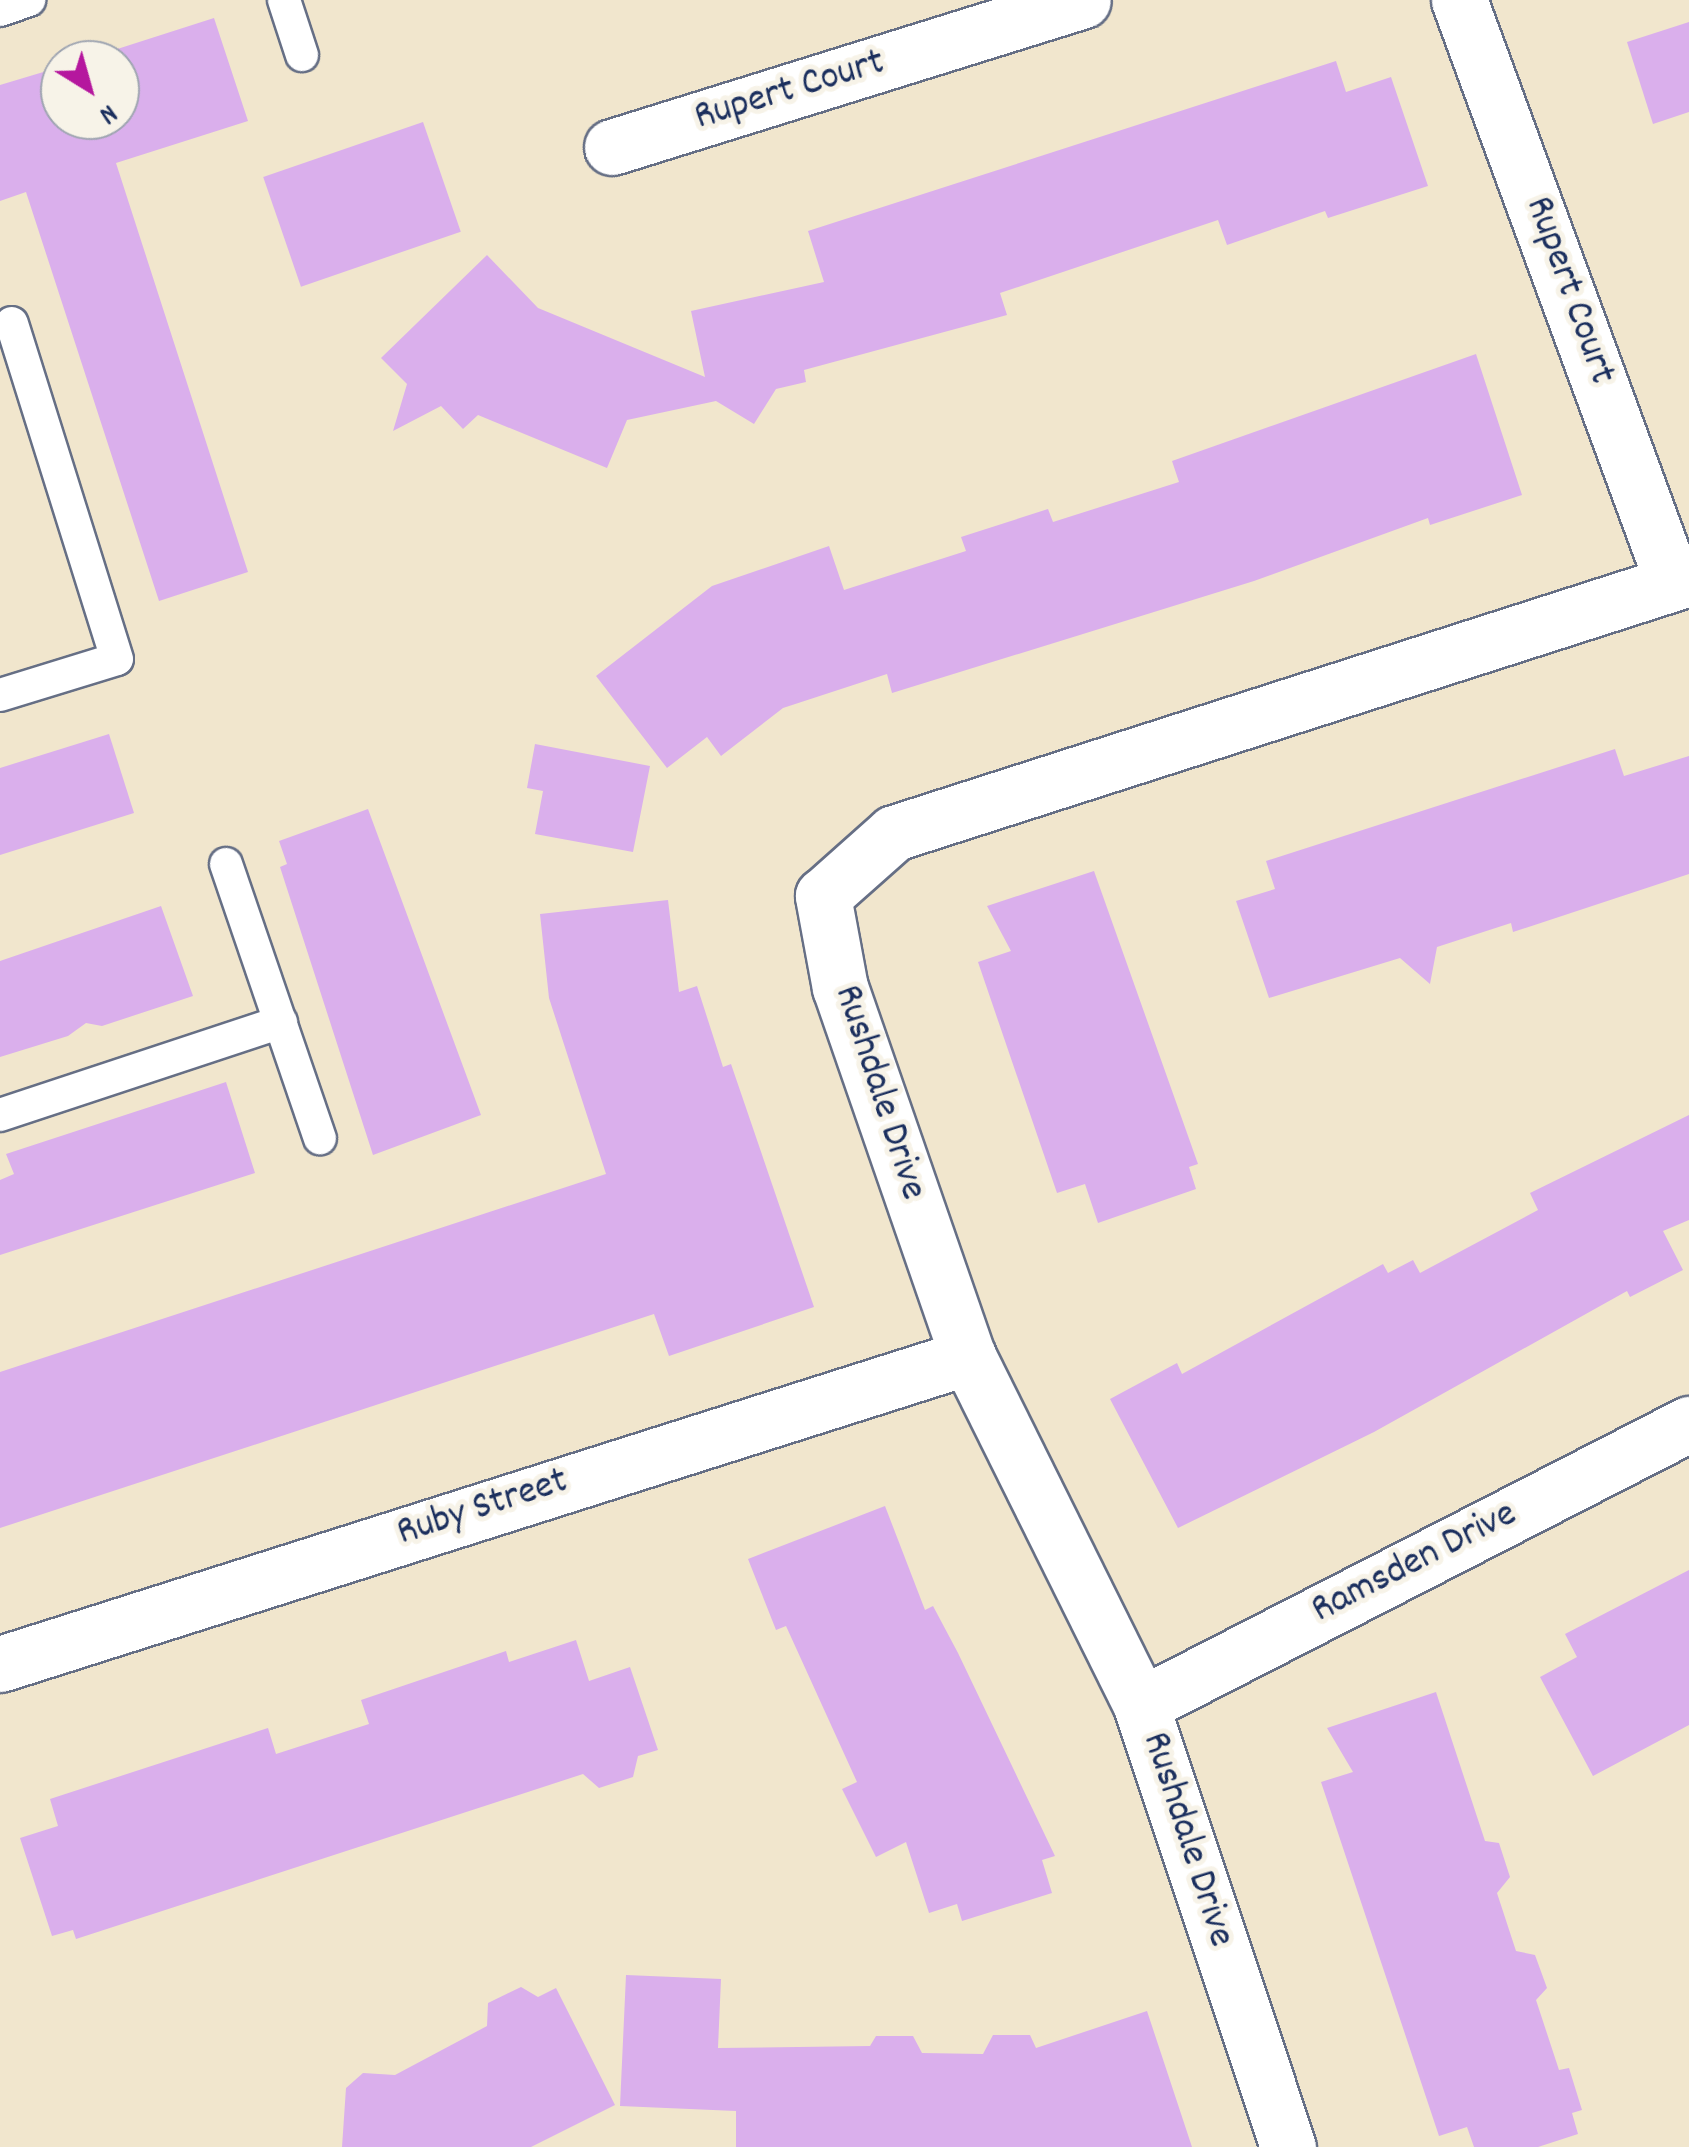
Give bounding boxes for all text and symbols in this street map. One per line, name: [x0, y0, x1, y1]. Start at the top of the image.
north arrow: [40, 40, 140, 140]
street label: Rupert Court: [689, 40, 891, 144]
text: N: [89, 92, 124, 133]
street label: Rupert Court: [1512, 191, 1624, 391]
street label: Rushdale Drive: [821, 980, 935, 1206]
street label: Ruby Street: [392, 1459, 574, 1559]
street label: Ramsden Drive: [1304, 1492, 1526, 1636]
street label: Rushdale Drive: [1129, 1727, 1243, 1953]

